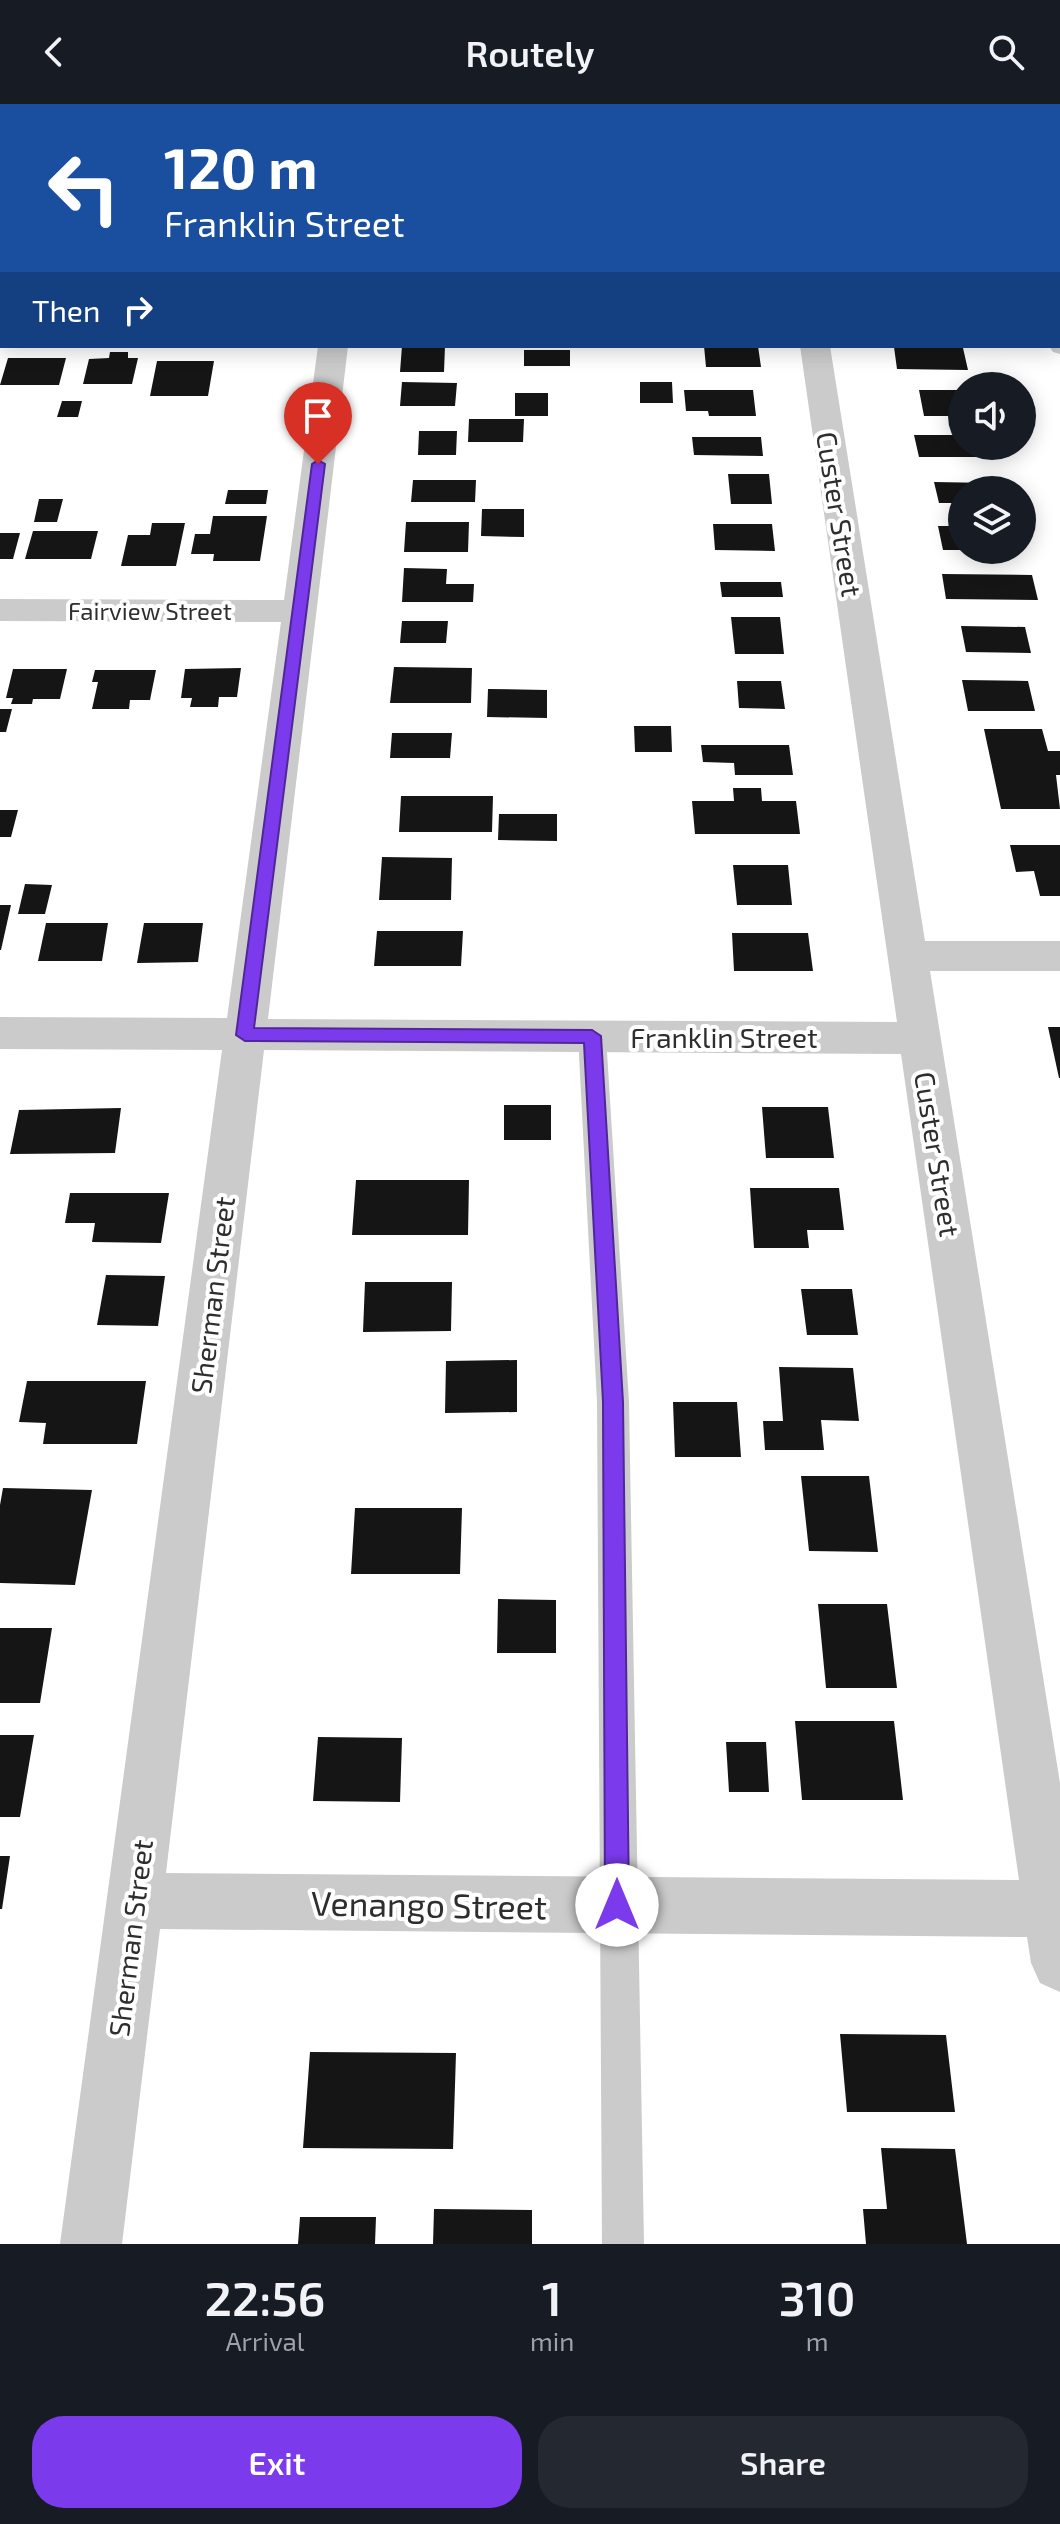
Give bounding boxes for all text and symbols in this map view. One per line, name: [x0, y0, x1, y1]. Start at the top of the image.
icon: back: [32, 30, 76, 74]
icon: search: [984, 30, 1028, 74]
text: Routely: [466, 31, 595, 74]
text: 120 m: [164, 133, 318, 200]
icon: left: [32, 136, 136, 240]
text: Franklin Street: [164, 201, 405, 244]
icon: right: [116, 288, 160, 332]
text: Then: [32, 292, 100, 328]
map controls: [948, 372, 1036, 564]
button: sound: [948, 372, 1036, 460]
pin: [284, 382, 352, 464]
icon: arrive: [296, 394, 340, 438]
street label: Custer Street: [810, 429, 870, 599]
button: layers: [948, 476, 1036, 564]
street label: Fairview Street: [68, 596, 232, 625]
street label: Franklin Street: [630, 1020, 818, 1054]
street label: Custer Street: [908, 1069, 968, 1239]
street label: Sherman Street: [183, 1194, 241, 1396]
street label: Sherman Street: [101, 1837, 159, 2039]
position arrow: [575, 1863, 659, 1947]
street label: Venango Street: [311, 1881, 547, 1927]
text: 22:56: [204, 2268, 325, 2326]
text: 1: [542, 2268, 562, 2326]
text: 310: [779, 2268, 856, 2326]
text: Arrival: [225, 2325, 305, 2356]
text: min: [530, 2325, 574, 2356]
text: m: [806, 2325, 829, 2356]
button: Exit: [32, 2416, 522, 2508]
button: Share: [538, 2416, 1028, 2508]

